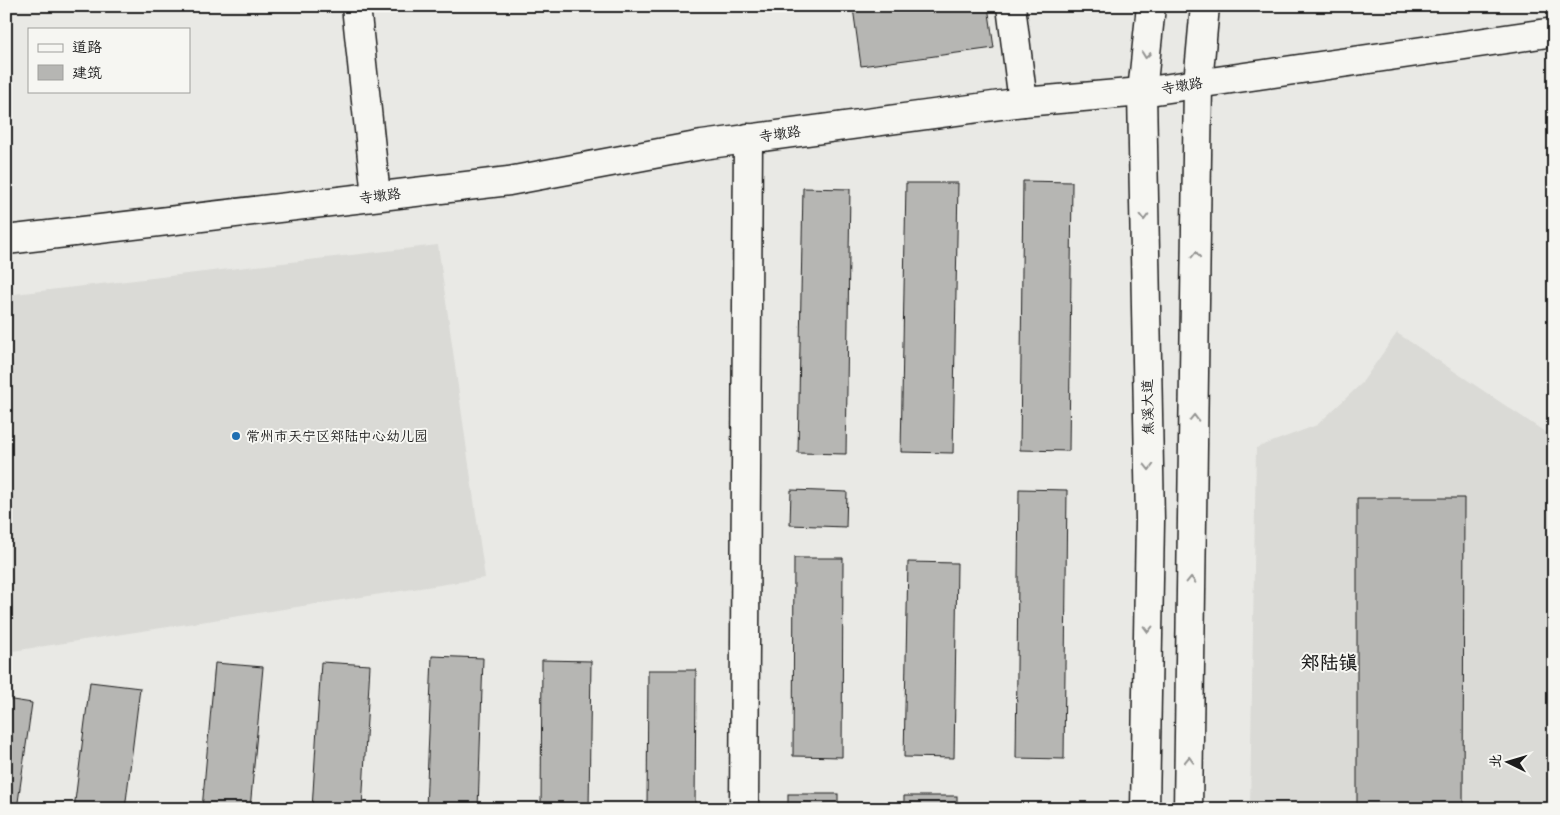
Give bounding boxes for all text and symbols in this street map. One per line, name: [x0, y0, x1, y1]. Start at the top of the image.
legend: [28, 28, 190, 92]
text: 道路: [72, 34, 102, 60]
one-way arrow: [1141, 51, 1152, 59]
text: 建筑: [72, 60, 102, 86]
street label: 寺墩路: [1159, 70, 1205, 102]
street label: 寺墩路: [757, 119, 803, 149]
street label: 寺墩路: [358, 181, 402, 211]
one-way arrow: [1139, 214, 1149, 221]
one-way arrow: [1191, 251, 1201, 258]
street label: 焦溪大道: [1135, 379, 1161, 435]
one-way arrow: [1188, 413, 1199, 421]
place label: 常州市天宁区郑陆中心幼儿园: [246, 424, 428, 449]
marker: 常州市天宁区郑陆中心幼儿园: [230, 430, 242, 442]
one-way arrow: [1144, 464, 1154, 471]
one-way arrow: [1186, 576, 1196, 584]
one-way arrow: [1143, 626, 1153, 634]
district label: 郑陆镇: [1300, 646, 1358, 679]
north arrow: [1482, 738, 1532, 788]
text: 北: [1482, 753, 1509, 769]
one-way arrow: [1184, 756, 1194, 764]

